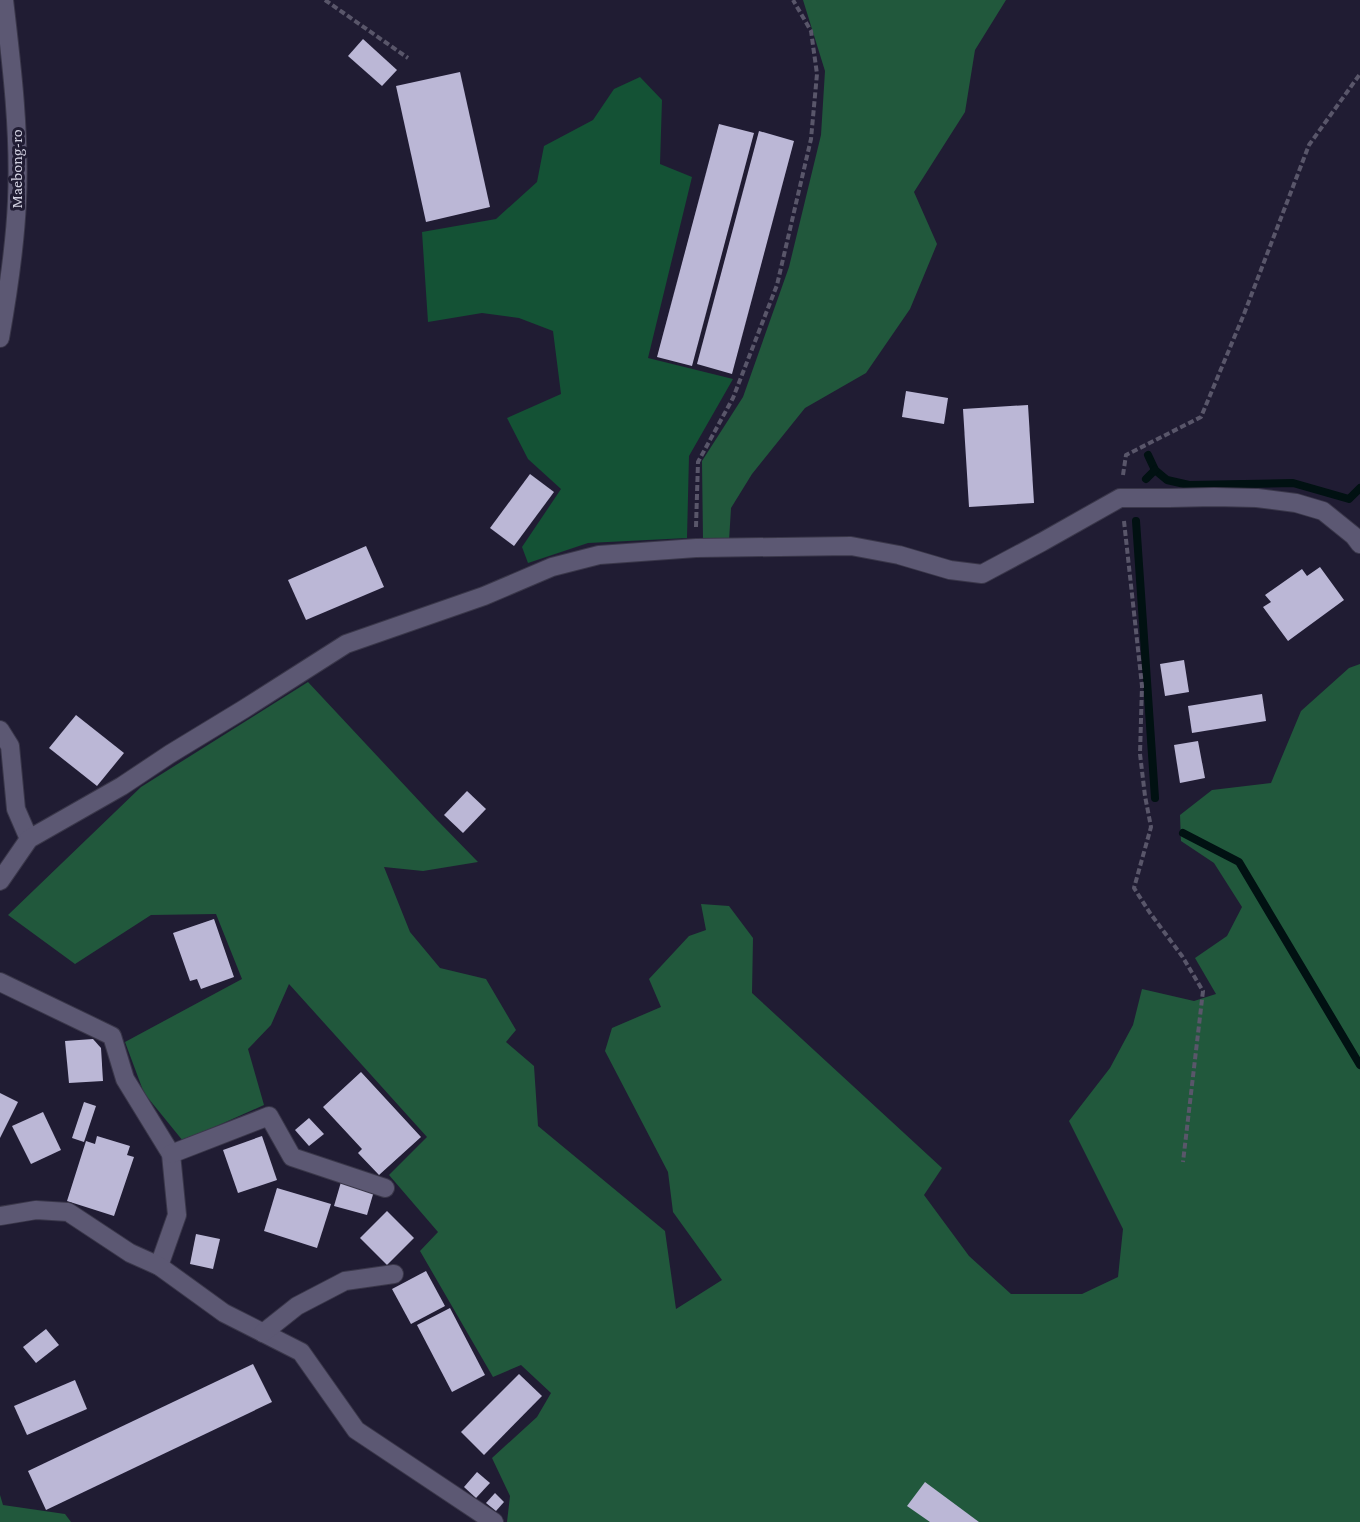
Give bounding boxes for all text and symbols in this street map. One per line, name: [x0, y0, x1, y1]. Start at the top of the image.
street label: Maebong-ro: [8, 129, 26, 209]

